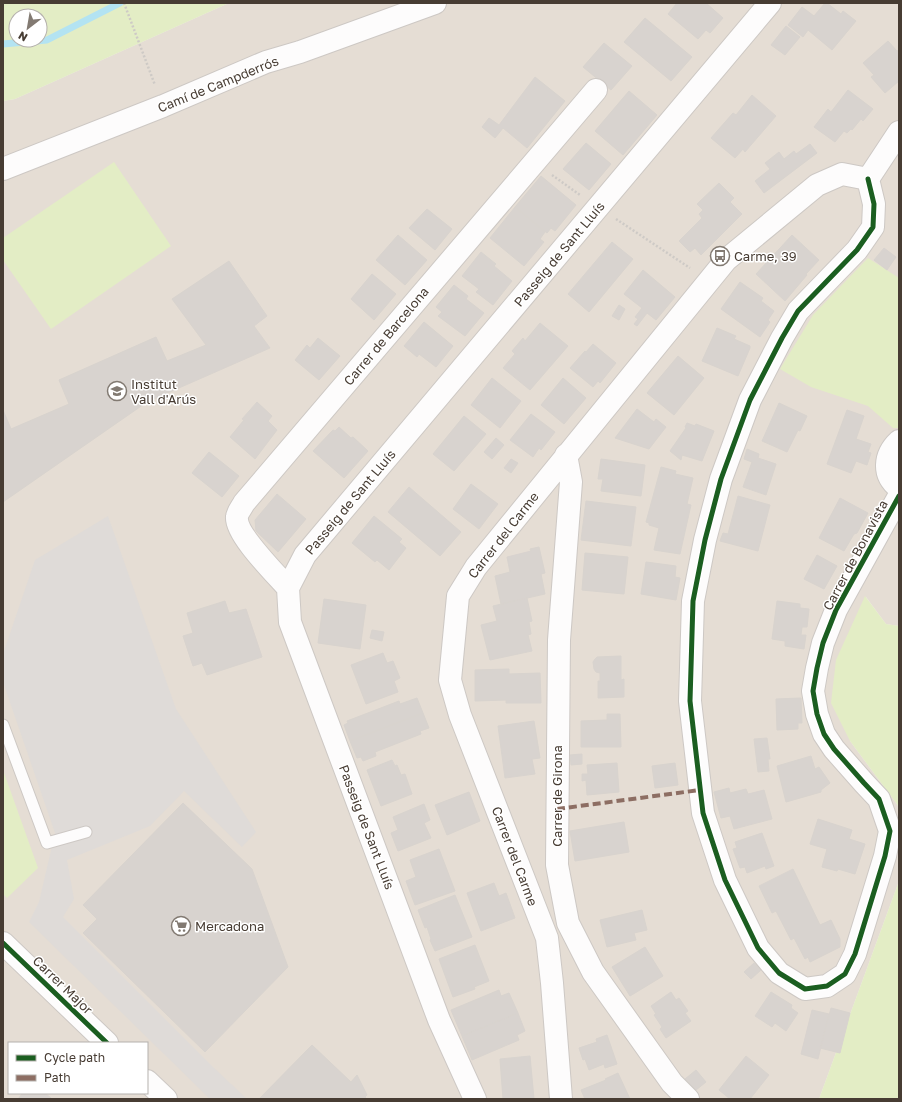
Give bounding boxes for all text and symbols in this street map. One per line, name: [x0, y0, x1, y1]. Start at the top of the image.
north arrow: [8, 8, 48, 48]
text: N: [16, 29, 30, 45]
street label: Camí de Campderrós: [155, 52, 281, 116]
street label: Passeig de Sant Lluís: [510, 198, 608, 310]
bus stop icon: Carme, 39: [709, 245, 731, 267]
place label: Carme, 39: [734, 248, 797, 264]
street label: Carrer de Barcelona: [340, 284, 432, 388]
place label: Institut Vall d'Arús: [131, 376, 196, 407]
school or university icon: Institut Vall d'Arús: [106, 380, 128, 402]
street label: Passeig de Sant Lluís: [301, 446, 399, 558]
street label: Carrer del Carme: [464, 489, 542, 581]
street label: Carrer de Bonavista: [819, 497, 891, 613]
street label: Carrer de Girona: [549, 745, 565, 847]
street label: Passeig de Sant Lluís: [336, 762, 398, 892]
street label: Carrer del Carme: [489, 804, 541, 908]
supermarket icon: Mercadona: [170, 915, 192, 937]
place label: Mercadona: [195, 918, 264, 934]
street label: Carrer Major: [30, 953, 96, 1017]
legend: [8, 1042, 148, 1094]
text: Cycle path: [44, 1050, 105, 1065]
text: Path: [44, 1070, 71, 1085]

